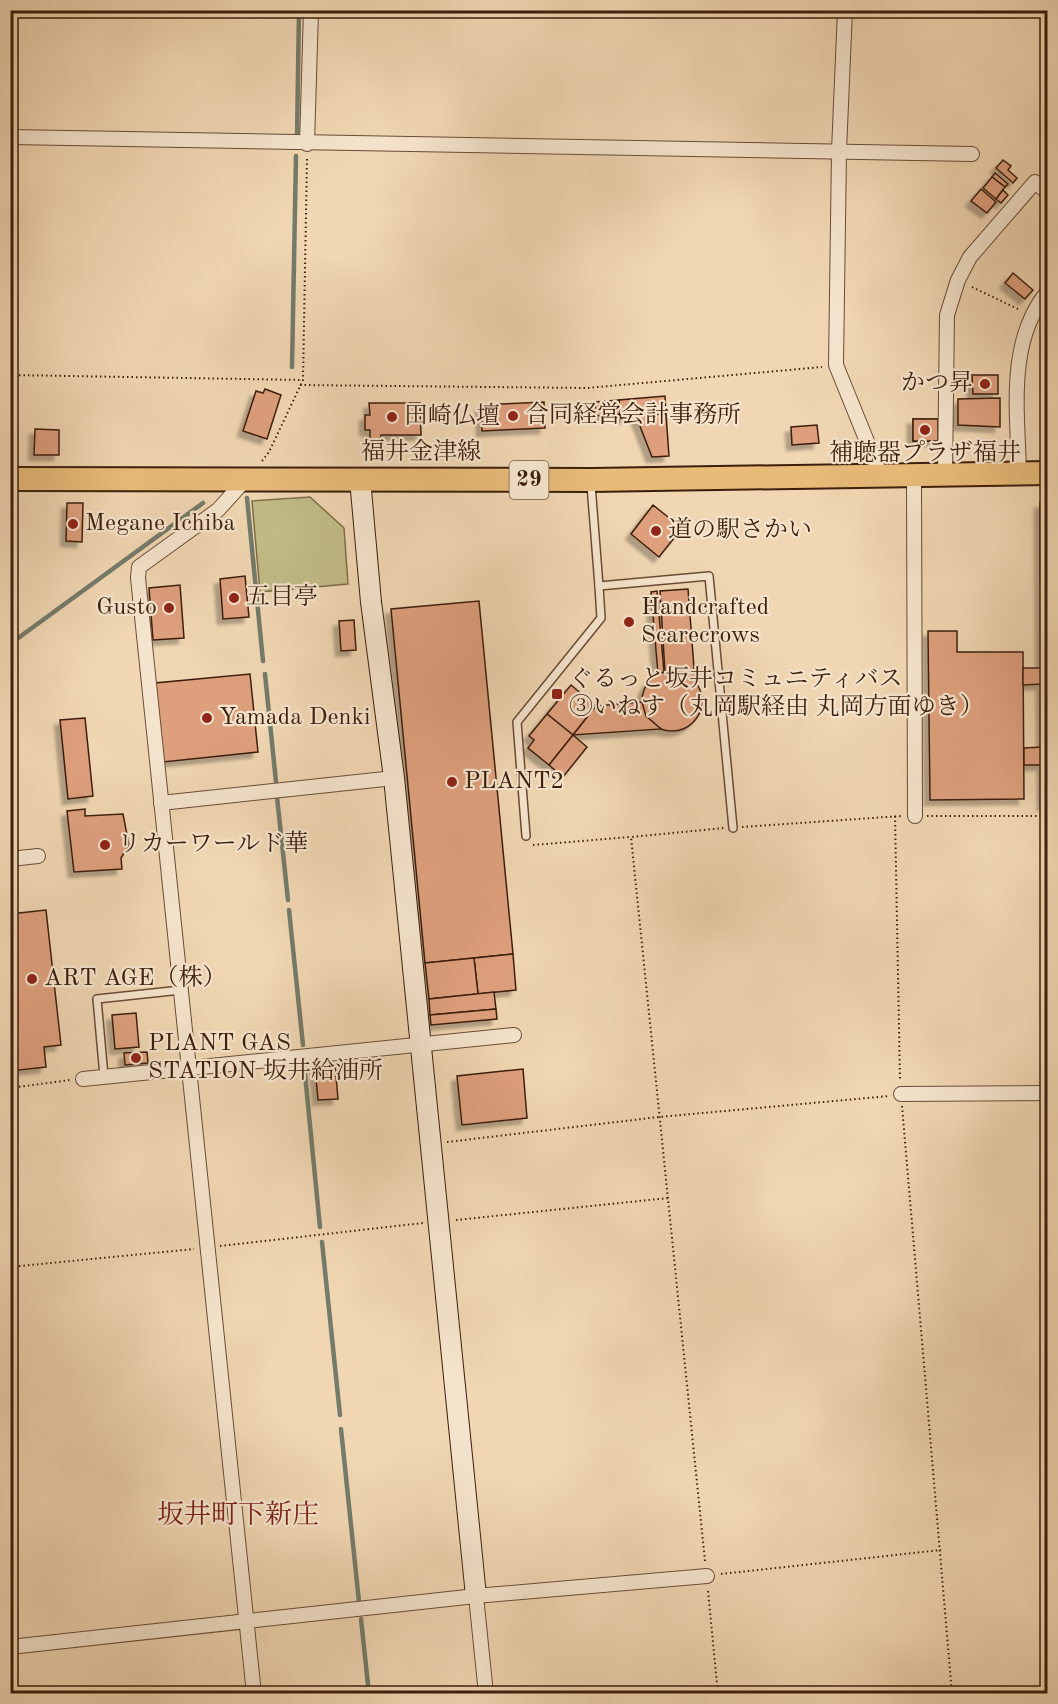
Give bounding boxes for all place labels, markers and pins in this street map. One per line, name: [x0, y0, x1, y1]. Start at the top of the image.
place label: かつ昇: [901, 370, 973, 396]
marker: かつ昇: [978, 377, 992, 391]
place label: 合同経営会計事務所: [525, 401, 741, 428]
place label: 田崎仏壇: [404, 402, 500, 429]
marker: 合同経営会計事務所: [506, 409, 520, 423]
marker: 田崎仏壇: [385, 410, 399, 424]
marker: 補聴器プラザ福井: [918, 423, 932, 437]
place label: 補聴器プラザ福井: [829, 439, 1021, 466]
place label: Megane Ichiba: [85, 512, 235, 536]
place label: 道の駅さかい: [668, 516, 812, 543]
marker: Megane Ichiba: [66, 517, 80, 531]
marker: 道の駅さかい: [649, 524, 663, 538]
place label: 五目亭: [246, 583, 318, 610]
marker: 五目亭: [227, 591, 241, 605]
place label: Gusto: [96, 596, 157, 620]
place label: Handcrafted Scarecrows: [641, 596, 769, 648]
marker: Gusto: [162, 601, 176, 615]
marker: Handcrafted Scarecrows: [622, 615, 636, 629]
place label: ぐるっと坂井コミュニティバス ③いねす（丸岡駅経由 丸岡方面ゆき）: [569, 665, 984, 720]
marker: ぐるっと坂井コミュニティバス ③いねす（丸岡駅経由 丸岡方面ゆき）: [550, 687, 564, 701]
place label: Yamada Denki: [219, 706, 371, 730]
marker: Yamada Denki: [200, 711, 214, 725]
place label: PLANT2: [464, 770, 564, 794]
marker: PLANT2: [445, 775, 459, 789]
place label: リカーワールド華: [117, 830, 308, 857]
marker: リカーワールド華: [98, 838, 112, 852]
place label: ART AGE（株）: [44, 964, 226, 991]
marker: ART AGE（株）: [25, 972, 39, 986]
place label: PLANT GAS STATION 坂井給油所: [148, 1032, 383, 1084]
marker: PLANT GAS STATION 坂井給油所: [129, 1051, 143, 1065]

